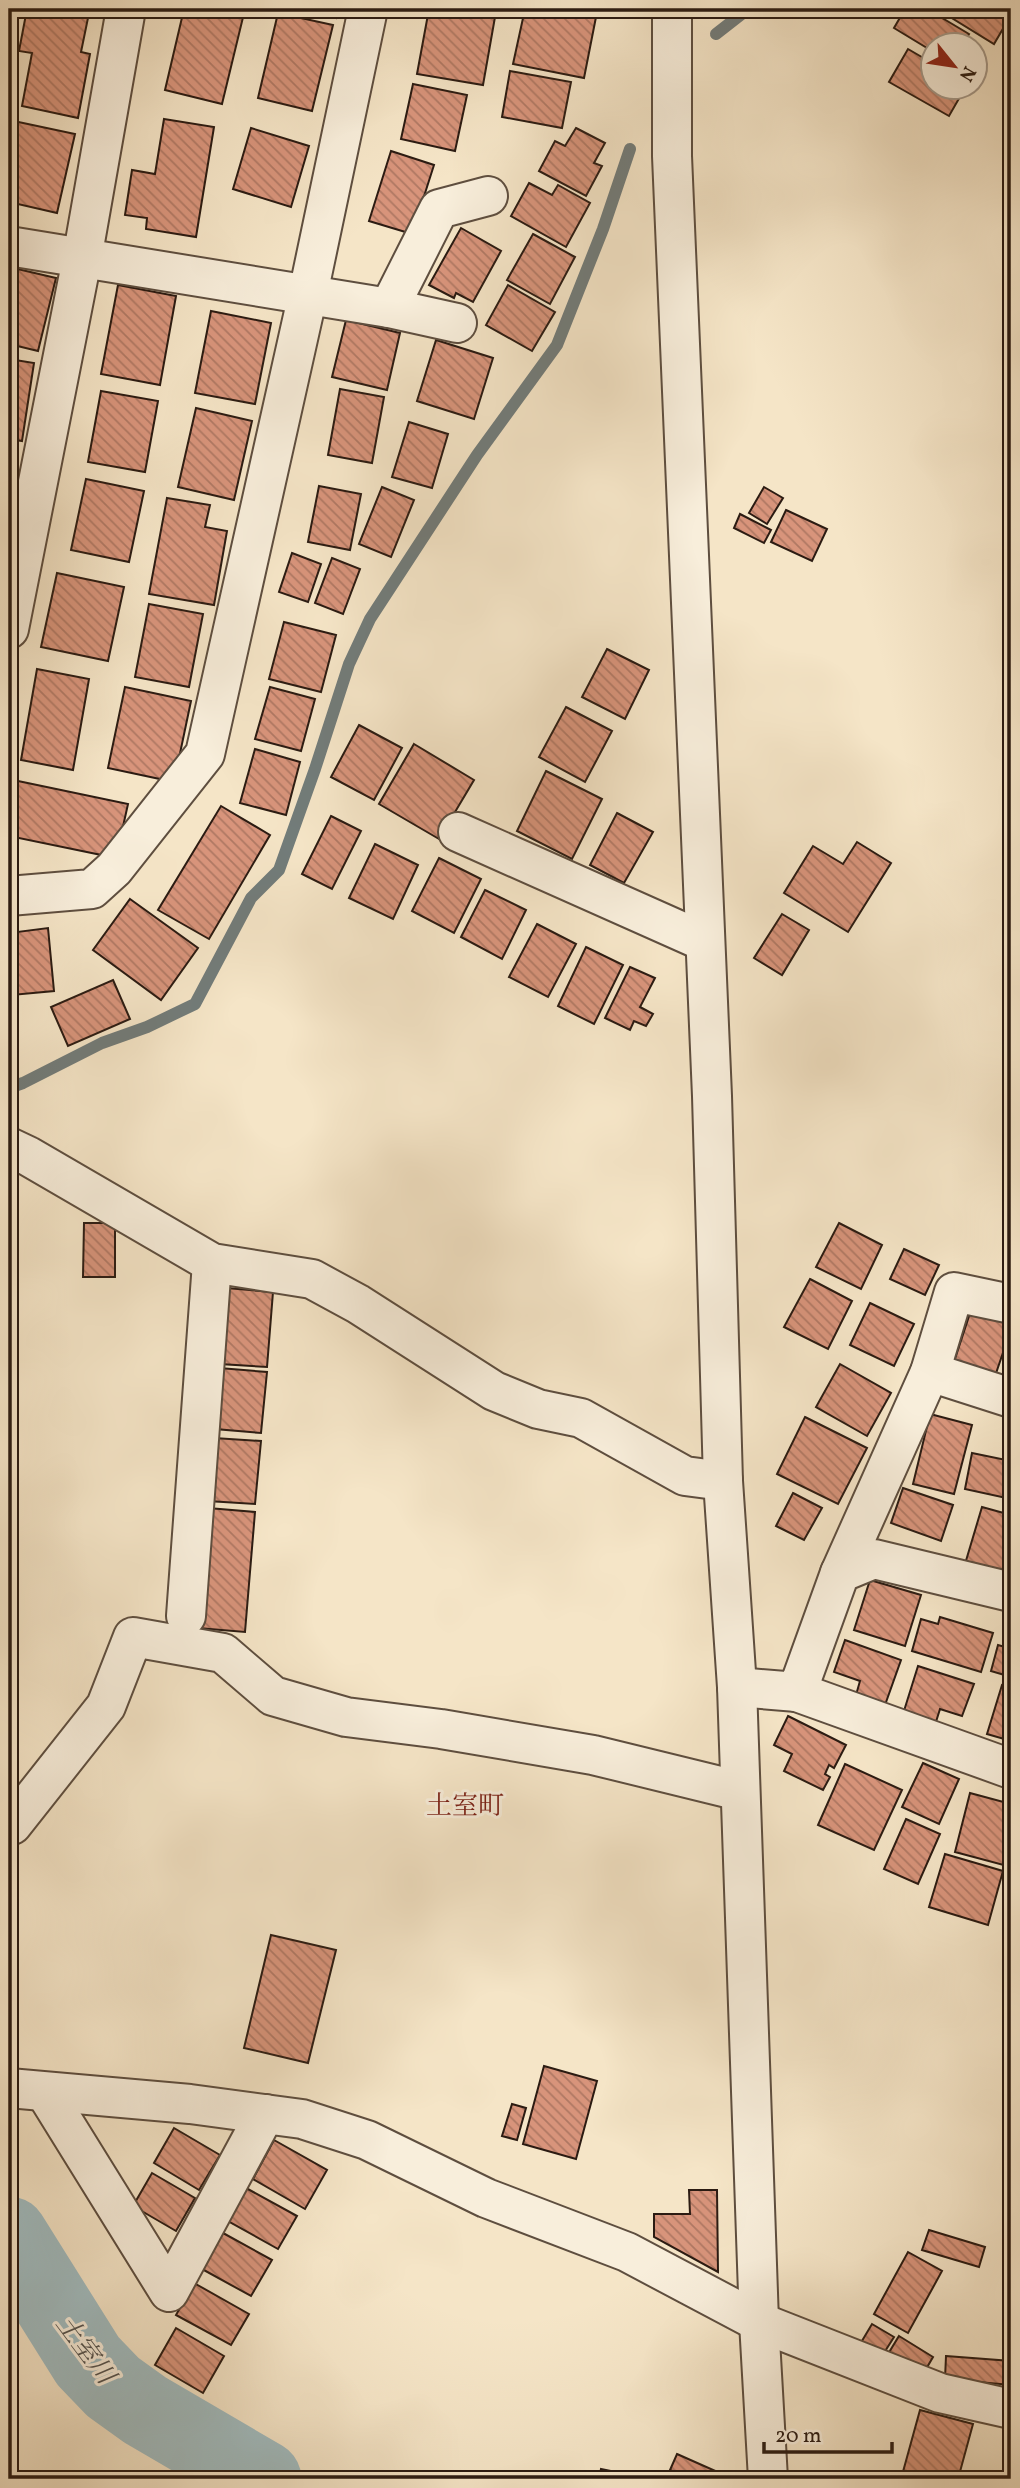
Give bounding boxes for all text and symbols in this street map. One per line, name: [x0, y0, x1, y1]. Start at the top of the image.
north arrow: [918, 32, 988, 102]
text: N: [952, 61, 982, 86]
district label: 土室町: [426, 1789, 504, 1825]
water label: 土室川: [47, 2308, 124, 2395]
scale bar: [764, 2411, 892, 2455]
text: 20 m: [775, 2422, 821, 2451]

